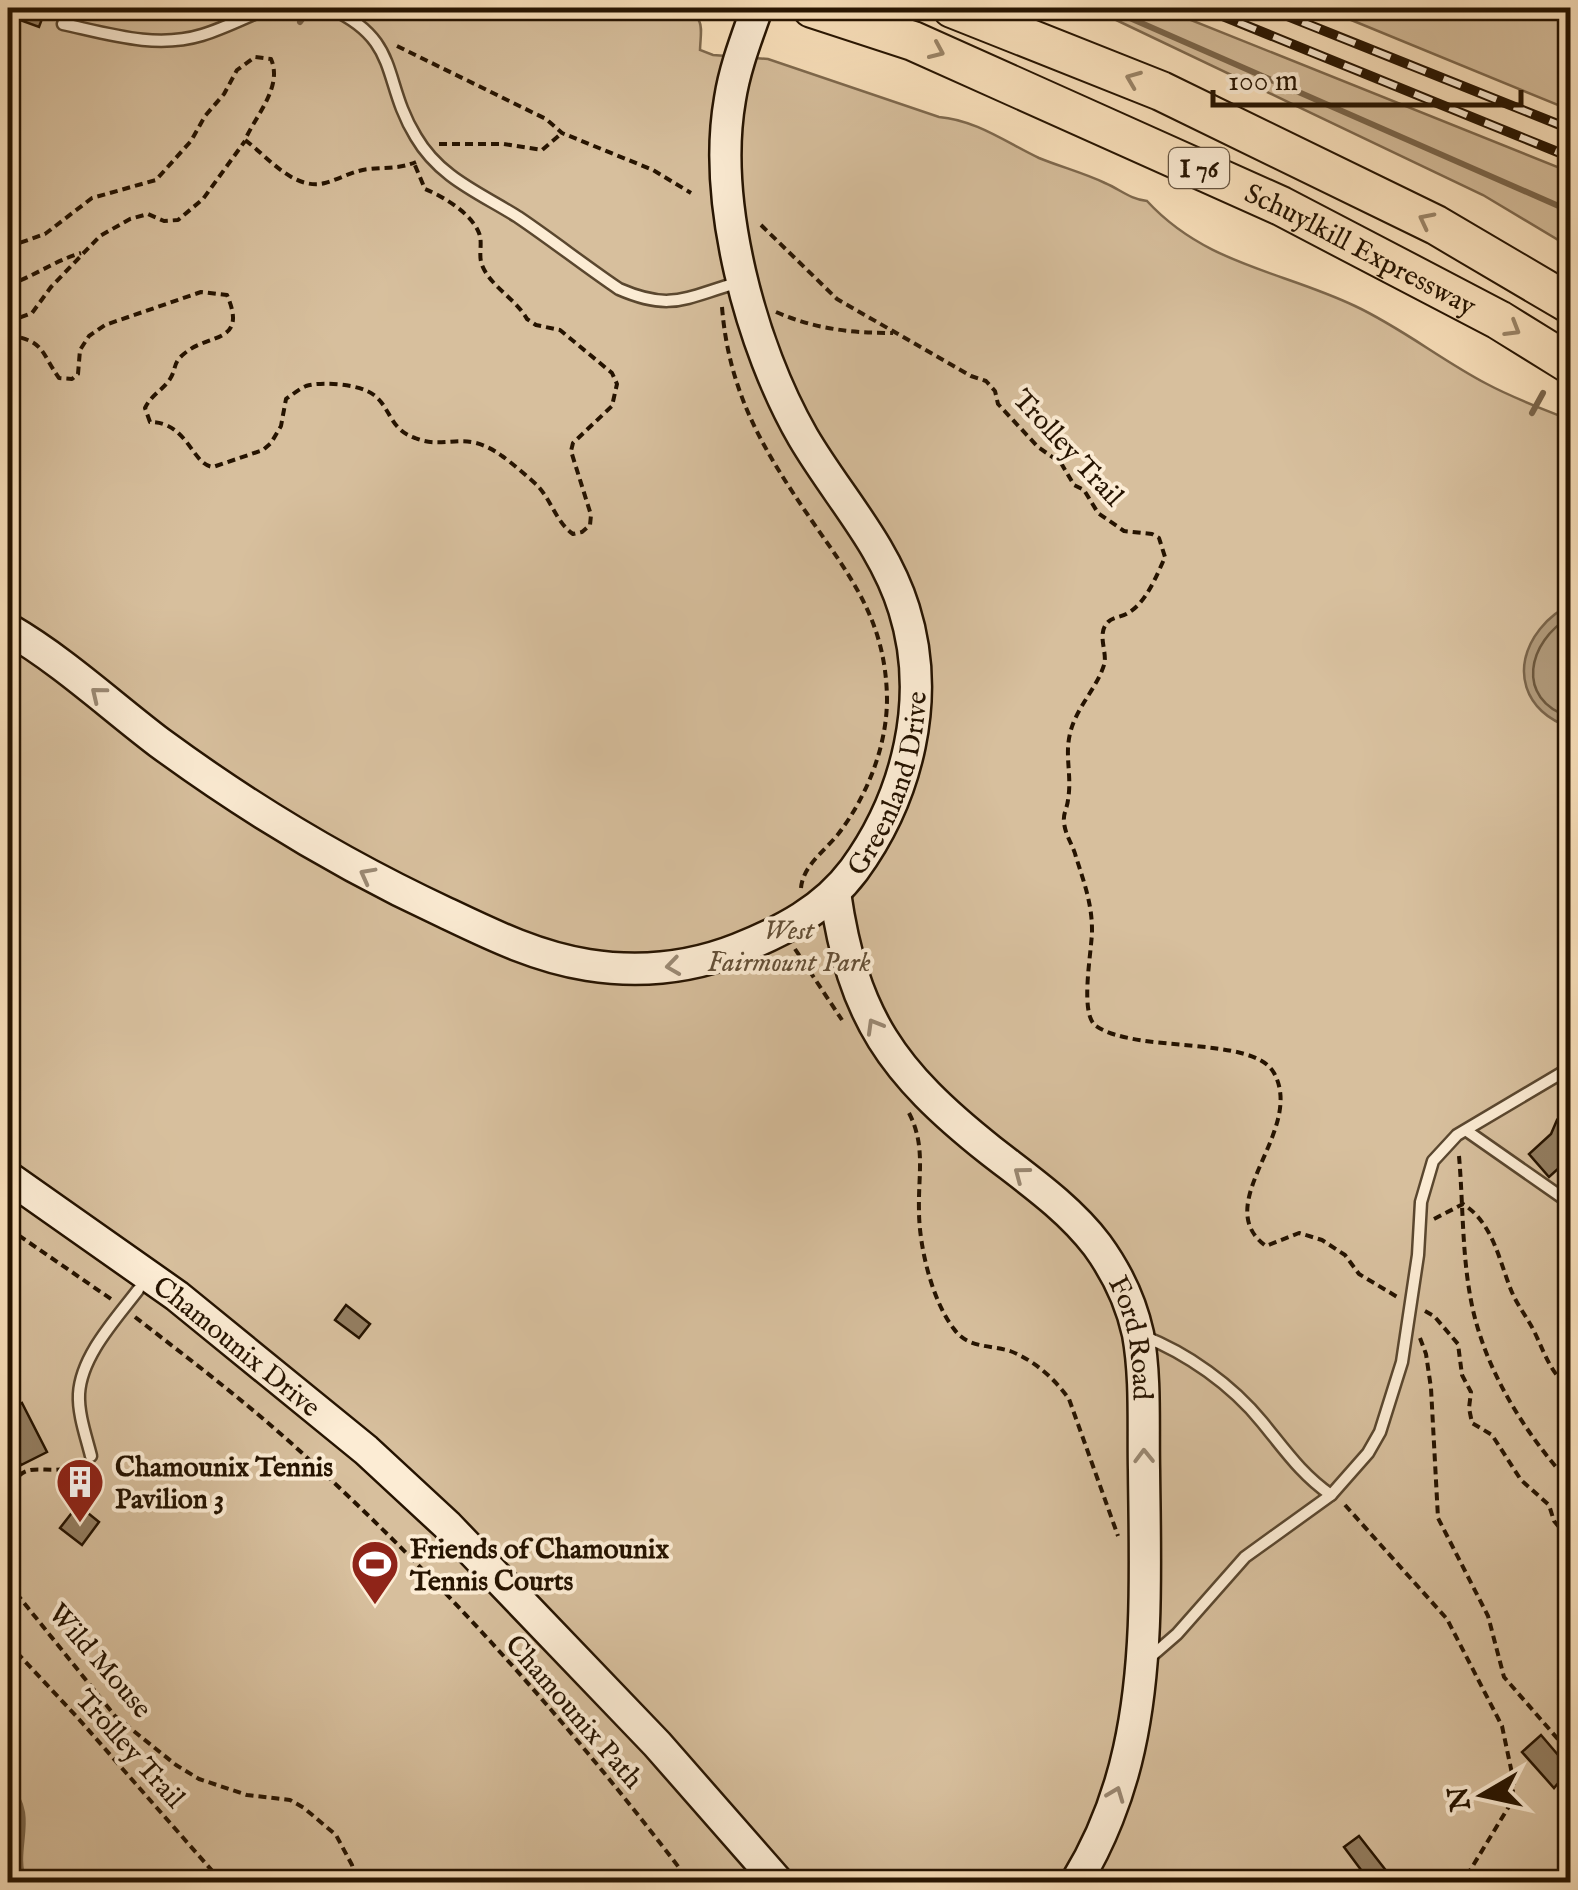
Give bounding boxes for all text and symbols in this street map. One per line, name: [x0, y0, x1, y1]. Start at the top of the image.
one-way arrow: [927, 39, 945, 59]
scale bar: [1213, 45, 1520, 107]
text: 100 m: [1228, 63, 1298, 101]
one-way arrow: [1125, 71, 1142, 91]
road number: I 76: [1169, 148, 1229, 188]
street label: Schuylkill Expressway: [1239, 177, 1482, 325]
one-way arrow: [1418, 213, 1436, 232]
one-way arrow: [1502, 317, 1520, 336]
street label: Trolley Trail: [1004, 383, 1130, 515]
one-way arrow: [91, 688, 109, 706]
street label: Greenland Drive: [841, 691, 936, 883]
one-way arrow: [360, 868, 378, 887]
park label: West Fairmount Park: [707, 914, 871, 981]
one-way arrow: [665, 955, 681, 976]
one-way arrow: [867, 1019, 886, 1037]
one-way arrow: [1014, 1168, 1032, 1186]
street label: Chamounix Drive: [146, 1270, 327, 1426]
street label: Ford Road: [1099, 1271, 1159, 1401]
one-way arrow: [1133, 1447, 1154, 1463]
place label: Chamounix Tennis Pavilion 3: [115, 1451, 333, 1518]
building icon: Chamounix Tennis Pavilion 3: [54, 1456, 106, 1524]
place label: Friends of Chamounix Tennis Courts: [409, 1533, 669, 1600]
sports icon: Friends of Chamounix Tennis Courts: [349, 1538, 401, 1606]
street label: Wild Mouse: [40, 1597, 159, 1726]
street label: Chamounix Path: [497, 1628, 650, 1797]
street label: Trolley Trail: [67, 1683, 192, 1816]
north arrow: [1433, 1745, 1533, 1845]
text: N: [1442, 1784, 1480, 1814]
one-way arrow: [1104, 1786, 1125, 1803]

